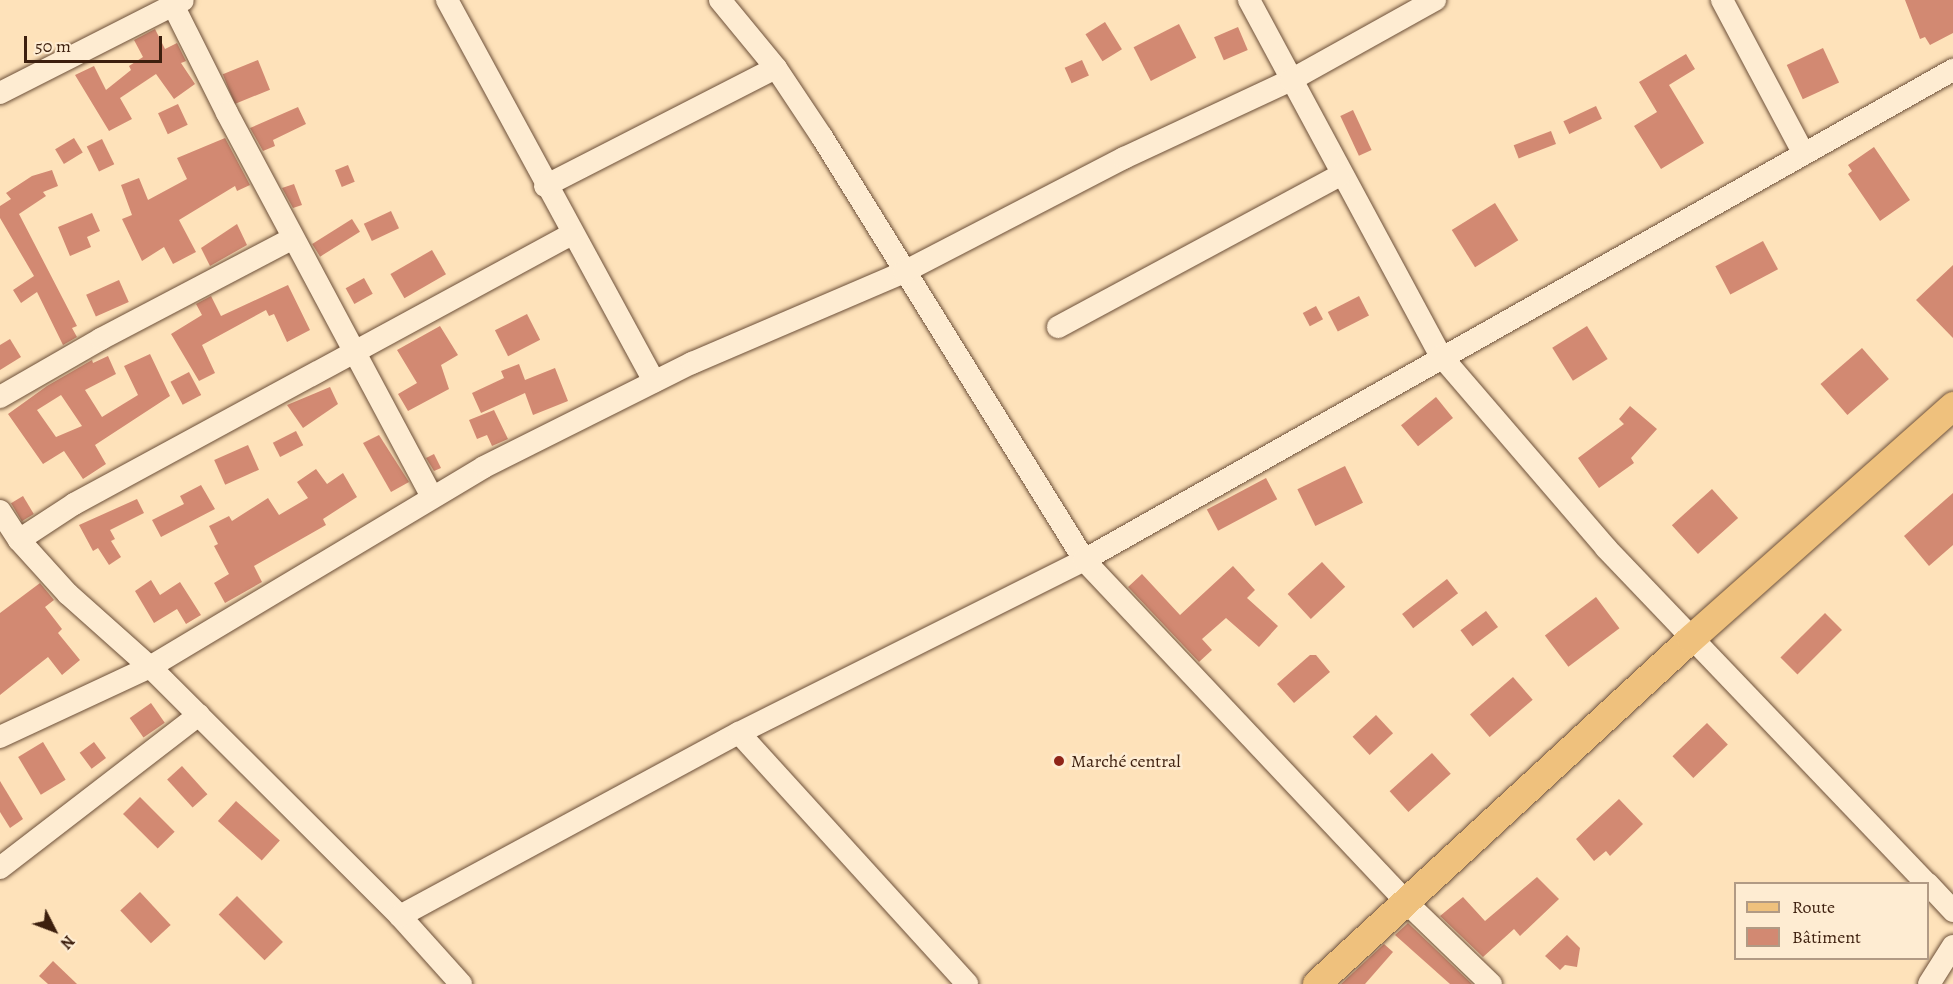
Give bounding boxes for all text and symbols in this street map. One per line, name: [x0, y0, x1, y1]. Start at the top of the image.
scale bar: [27, 24, 165, 62]
text: 50 m: [35, 34, 71, 58]
place label: Marché central: [1071, 750, 1181, 772]
marker: Marché central: [1052, 754, 1066, 768]
legend: [1734, 882, 1929, 960]
text: Route: [1792, 895, 1835, 919]
north arrow: [24, 900, 84, 960]
text: Bâtiment: [1792, 925, 1861, 949]
text: N: [55, 930, 79, 954]

